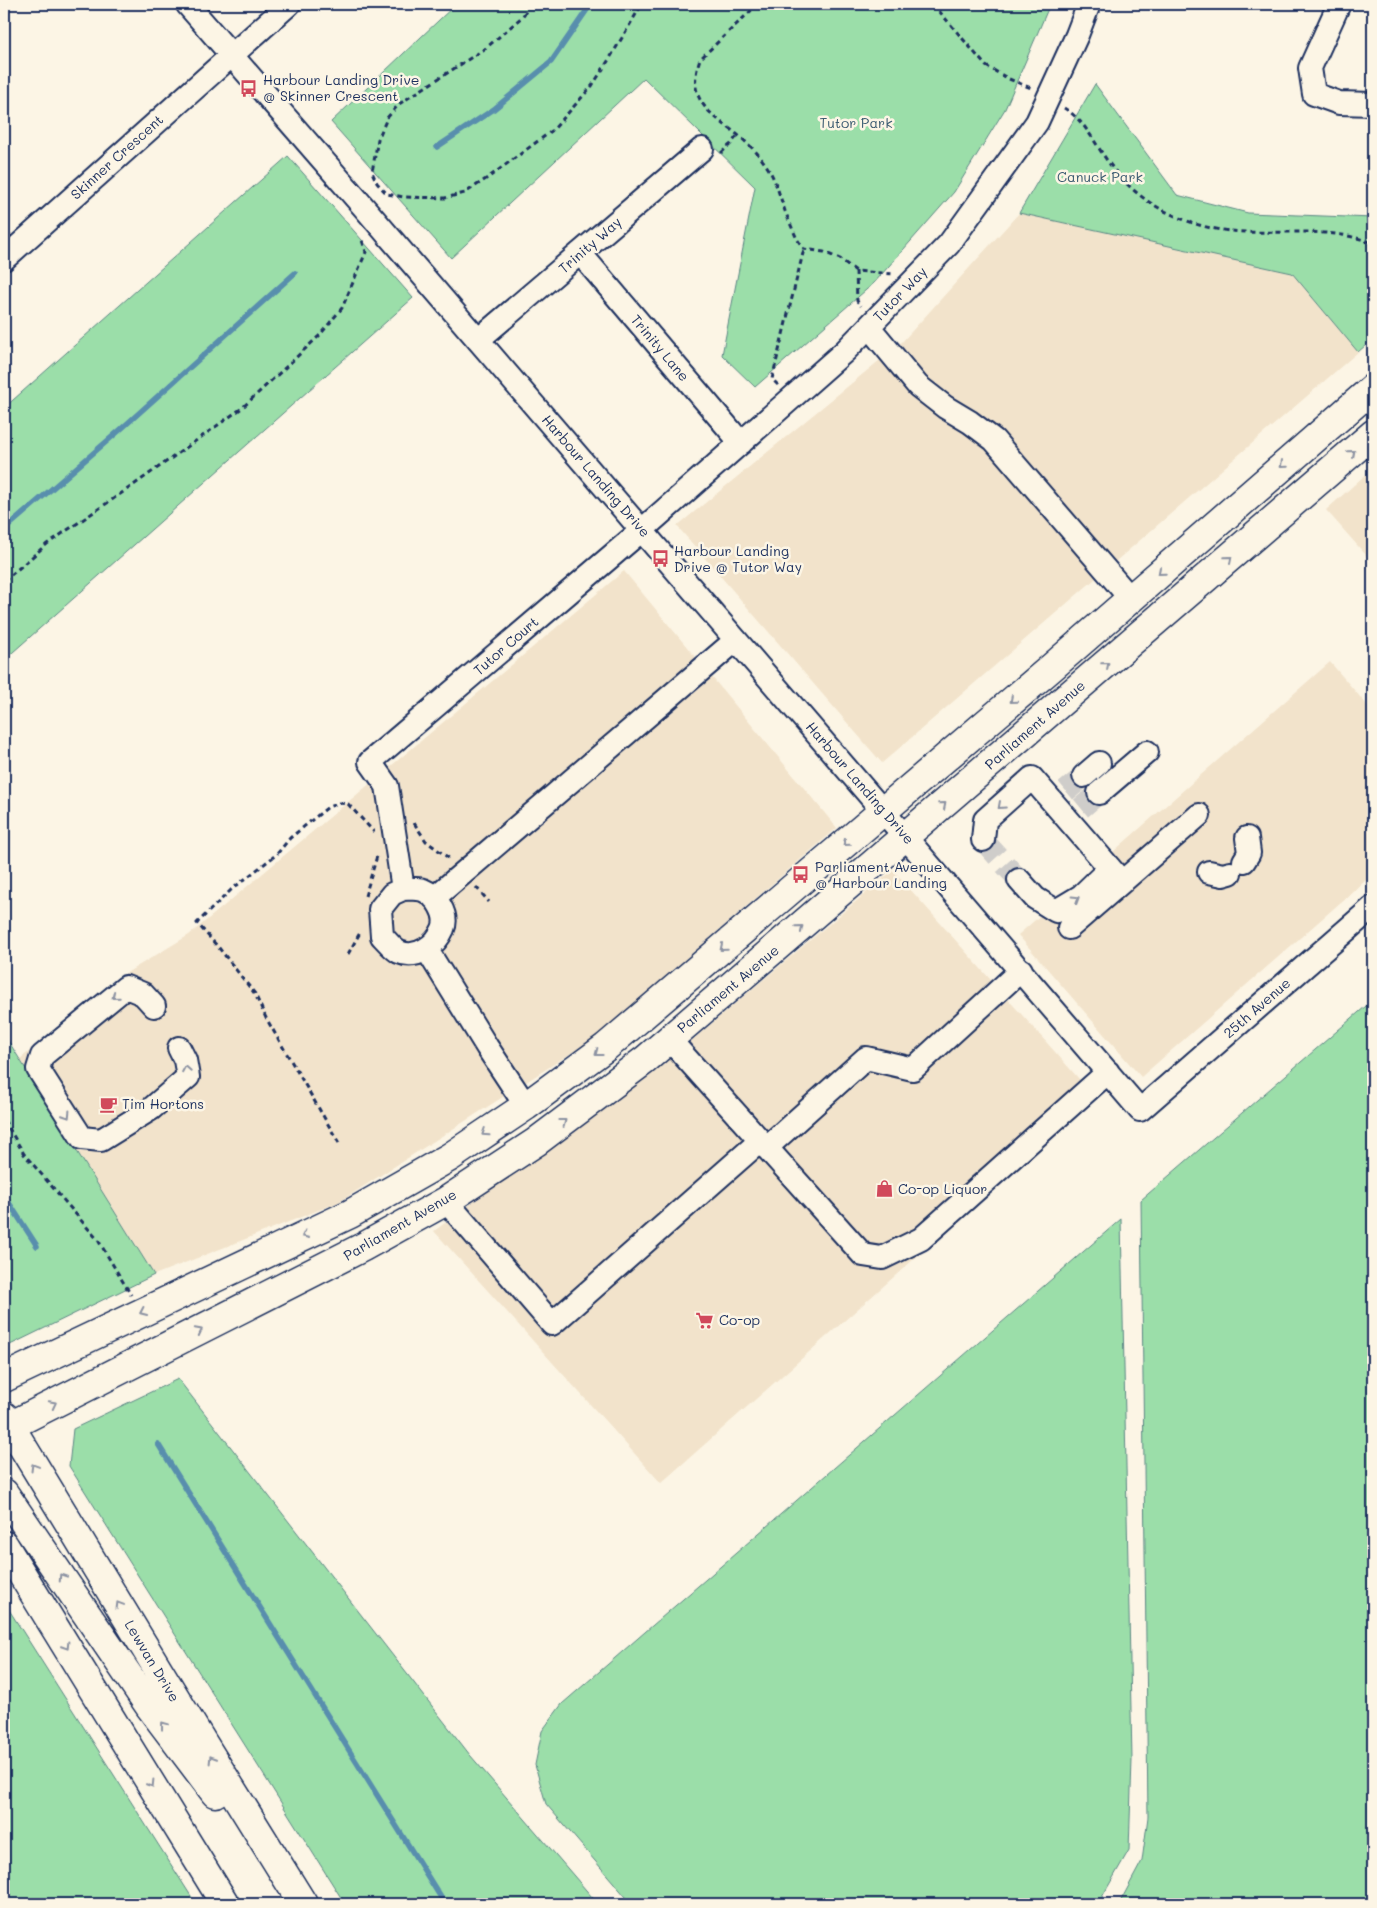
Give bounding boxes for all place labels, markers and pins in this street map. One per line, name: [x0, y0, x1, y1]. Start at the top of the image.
place label: Harbour Landing Drive @ Skinner Crescent: [263, 70, 419, 105]
bus stop icon: Harbour Landing Drive @ Skinner Crescent: [239, 78, 259, 98]
place label: Harbour Landing Drive @ Tutor Way: [674, 541, 802, 576]
bus stop icon: Harbour Landing Drive @ Tutor Way: [650, 549, 670, 569]
place label: Parliament Avenue @ Harbour Landing: [815, 857, 947, 892]
bus stop icon: Parliament Avenue @ Harbour Landing: [791, 865, 811, 885]
cafe icon: Tim Hortons: [98, 1094, 118, 1114]
place label: Tim Hortons: [122, 1094, 204, 1113]
shop icon: Co-op Liquor: [874, 1179, 894, 1199]
place label: Co-op Liquor: [898, 1179, 987, 1198]
supermarket icon: Co-op: [695, 1310, 715, 1330]
place label: Co-op: [719, 1310, 760, 1329]

